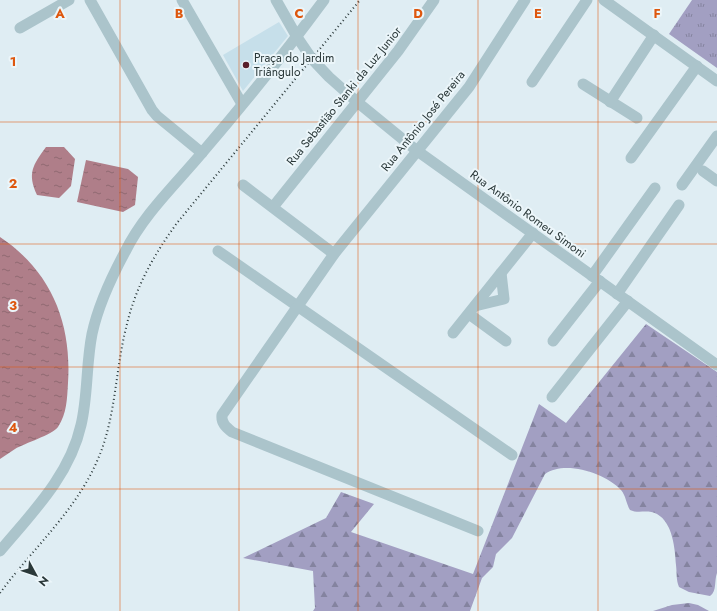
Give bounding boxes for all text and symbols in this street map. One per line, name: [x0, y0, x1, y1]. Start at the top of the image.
text: A: [54, 4, 65, 23]
text: B: [175, 4, 184, 23]
text: C: [294, 4, 304, 23]
text: D: [413, 4, 423, 23]
text: E: [534, 4, 542, 23]
text: F: [653, 4, 661, 23]
street label: Rua Sebastião Stanki da Luz Junior: [282, 22, 406, 169]
place label: Praça do Jardim Triângulo: [254, 49, 334, 81]
text: 1: [10, 52, 16, 71]
marker: Praça do Jardim Triângulo: [241, 60, 251, 70]
street label: Rua Antônio José Pereira: [377, 67, 470, 175]
street label: Rua Antônio Romeu Simoni: [466, 166, 590, 262]
text: 2: [9, 174, 17, 193]
text: 3: [9, 296, 17, 315]
text: 4: [8, 418, 18, 437]
north arrow: [16, 555, 56, 595]
text: N: [35, 573, 53, 590]

